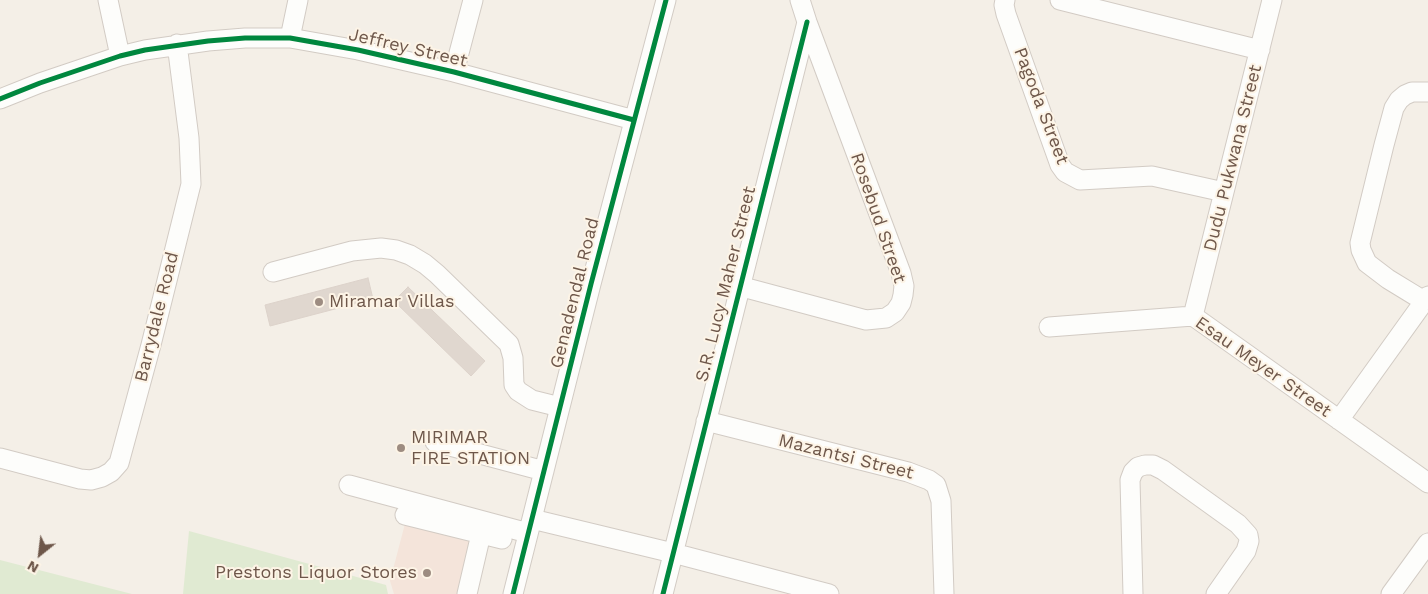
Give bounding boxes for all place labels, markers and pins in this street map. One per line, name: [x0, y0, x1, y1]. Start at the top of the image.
place label: Miramar Villas: [329, 291, 454, 313]
marker: Miramar Villas: [313, 296, 325, 308]
place label: MIRIMAR FIRE STATION: [411, 427, 530, 469]
marker: MIRIMAR FIRE STATION: [395, 442, 407, 454]
place label: Prestons Liquor Stores: [215, 562, 417, 584]
marker: Prestons Liquor Stores: [421, 567, 433, 579]

